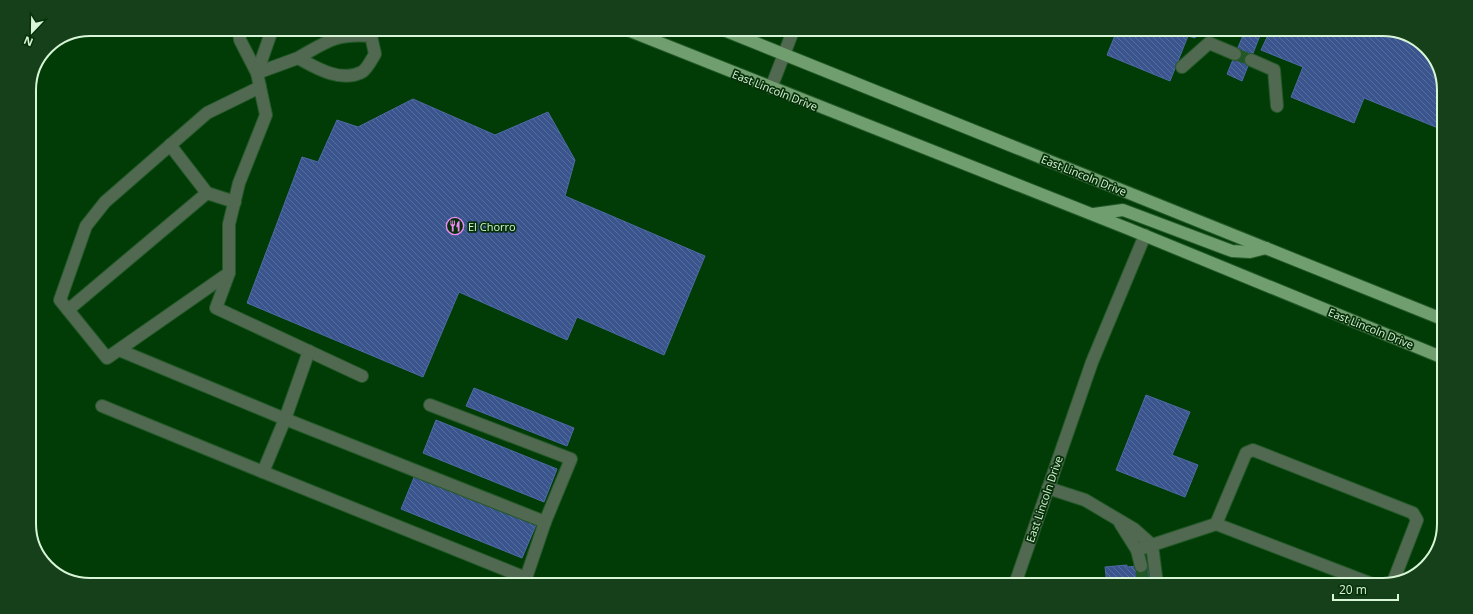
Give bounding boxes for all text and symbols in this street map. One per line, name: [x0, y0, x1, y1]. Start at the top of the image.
north arrow: [12, 12, 52, 52]
text: N: [21, 33, 35, 50]
street label: East Lincoln Drive: [730, 66, 820, 114]
street label: East Lincoln Drive: [1039, 151, 1129, 199]
restaurant icon: El Chorro: [445, 216, 465, 236]
place label: El Chorro: [468, 219, 516, 234]
street label: East Lincoln Drive: [1326, 304, 1416, 352]
street label: East Lincoln Drive: [1022, 454, 1066, 544]
scale bar: [1333, 576, 1398, 602]
text: 20 m: [1339, 581, 1367, 598]

